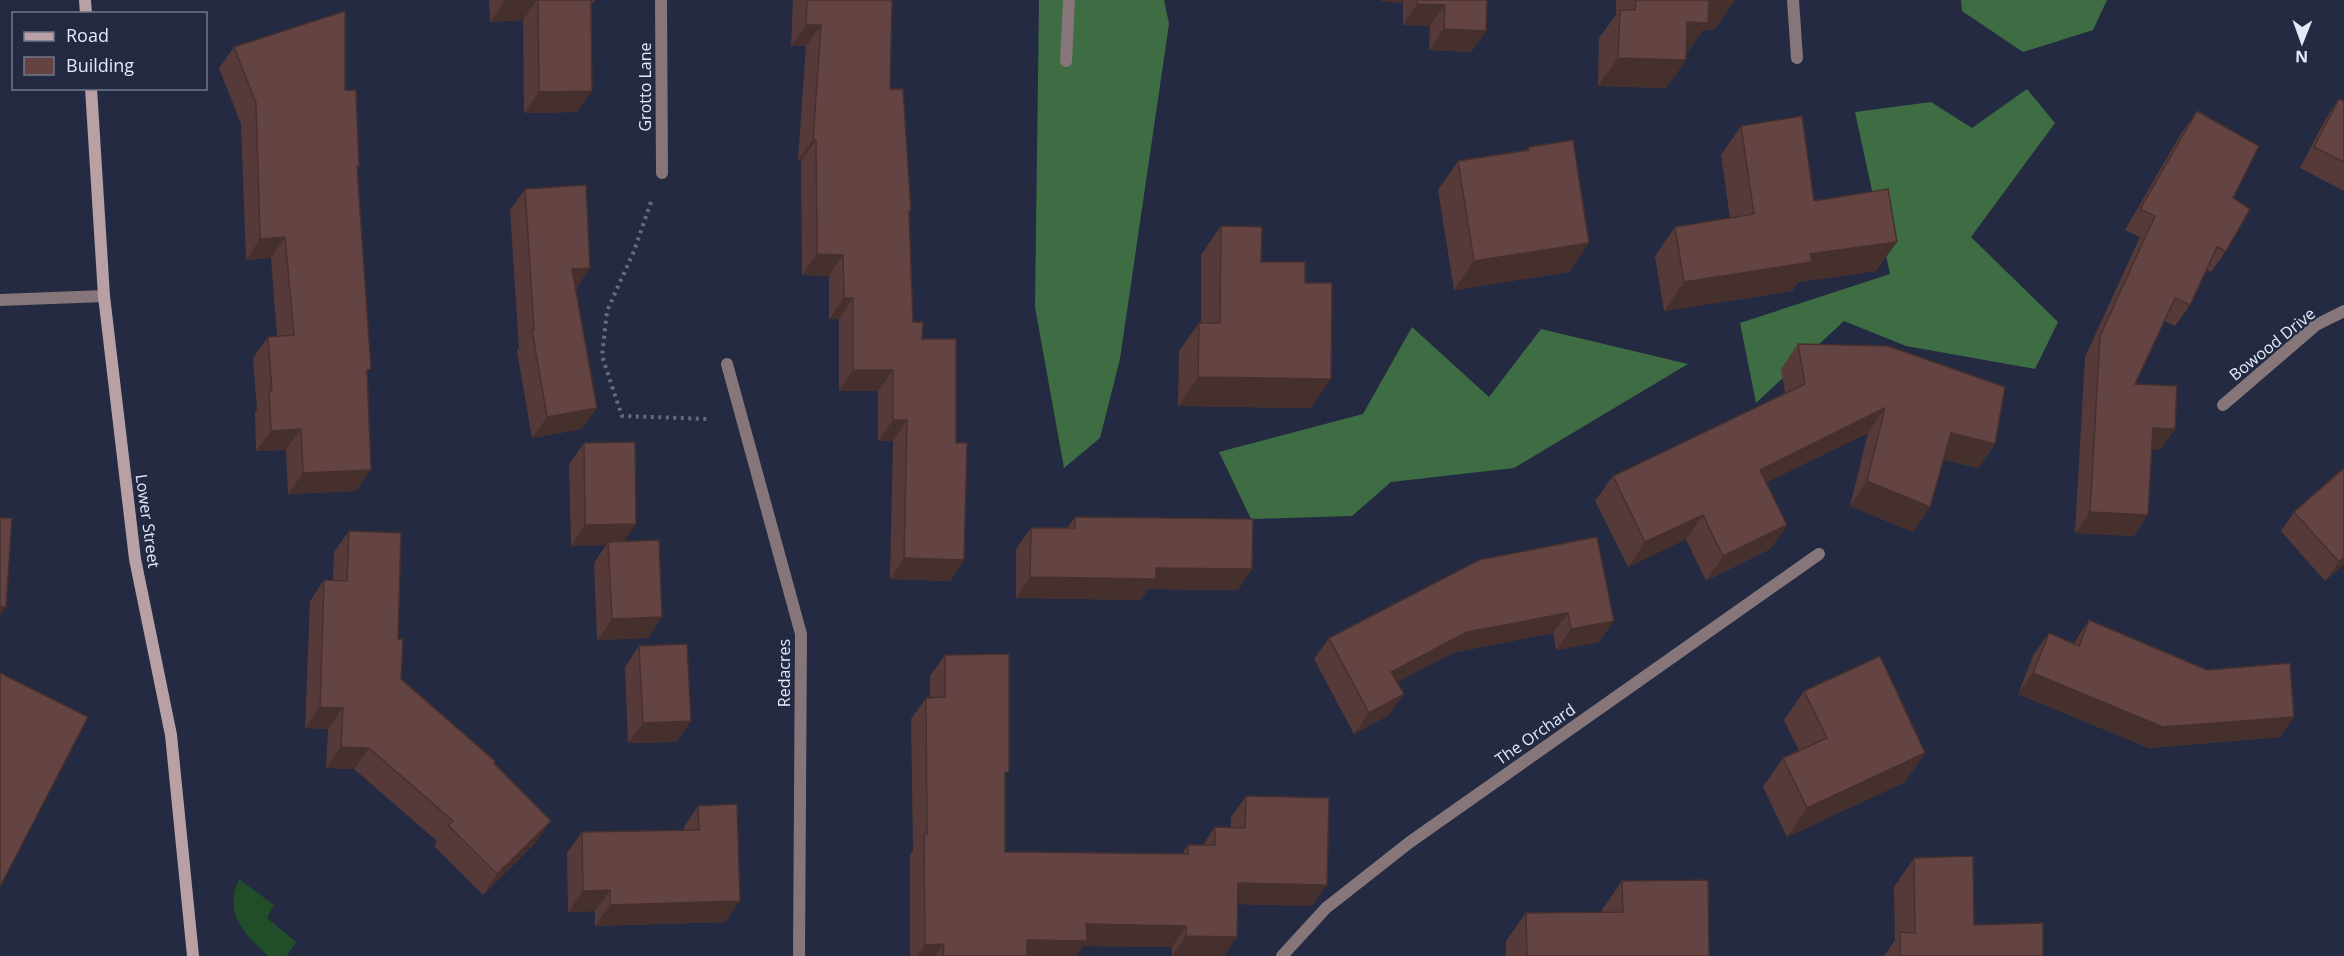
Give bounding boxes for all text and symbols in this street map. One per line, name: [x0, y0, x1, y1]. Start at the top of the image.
legend: [12, 12, 207, 90]
north arrow: [2272, 12, 2332, 72]
text: Road: [66, 23, 109, 47]
street label: Grotto Lane: [634, 42, 656, 132]
text: N: [2295, 46, 2308, 68]
text: Building: [66, 53, 134, 77]
street label: Bowood Drive: [2224, 302, 2320, 385]
street label: Lower Street: [131, 473, 166, 570]
street label: Redacres: [773, 639, 795, 707]
street label: The Orchard: [1490, 698, 1580, 770]

